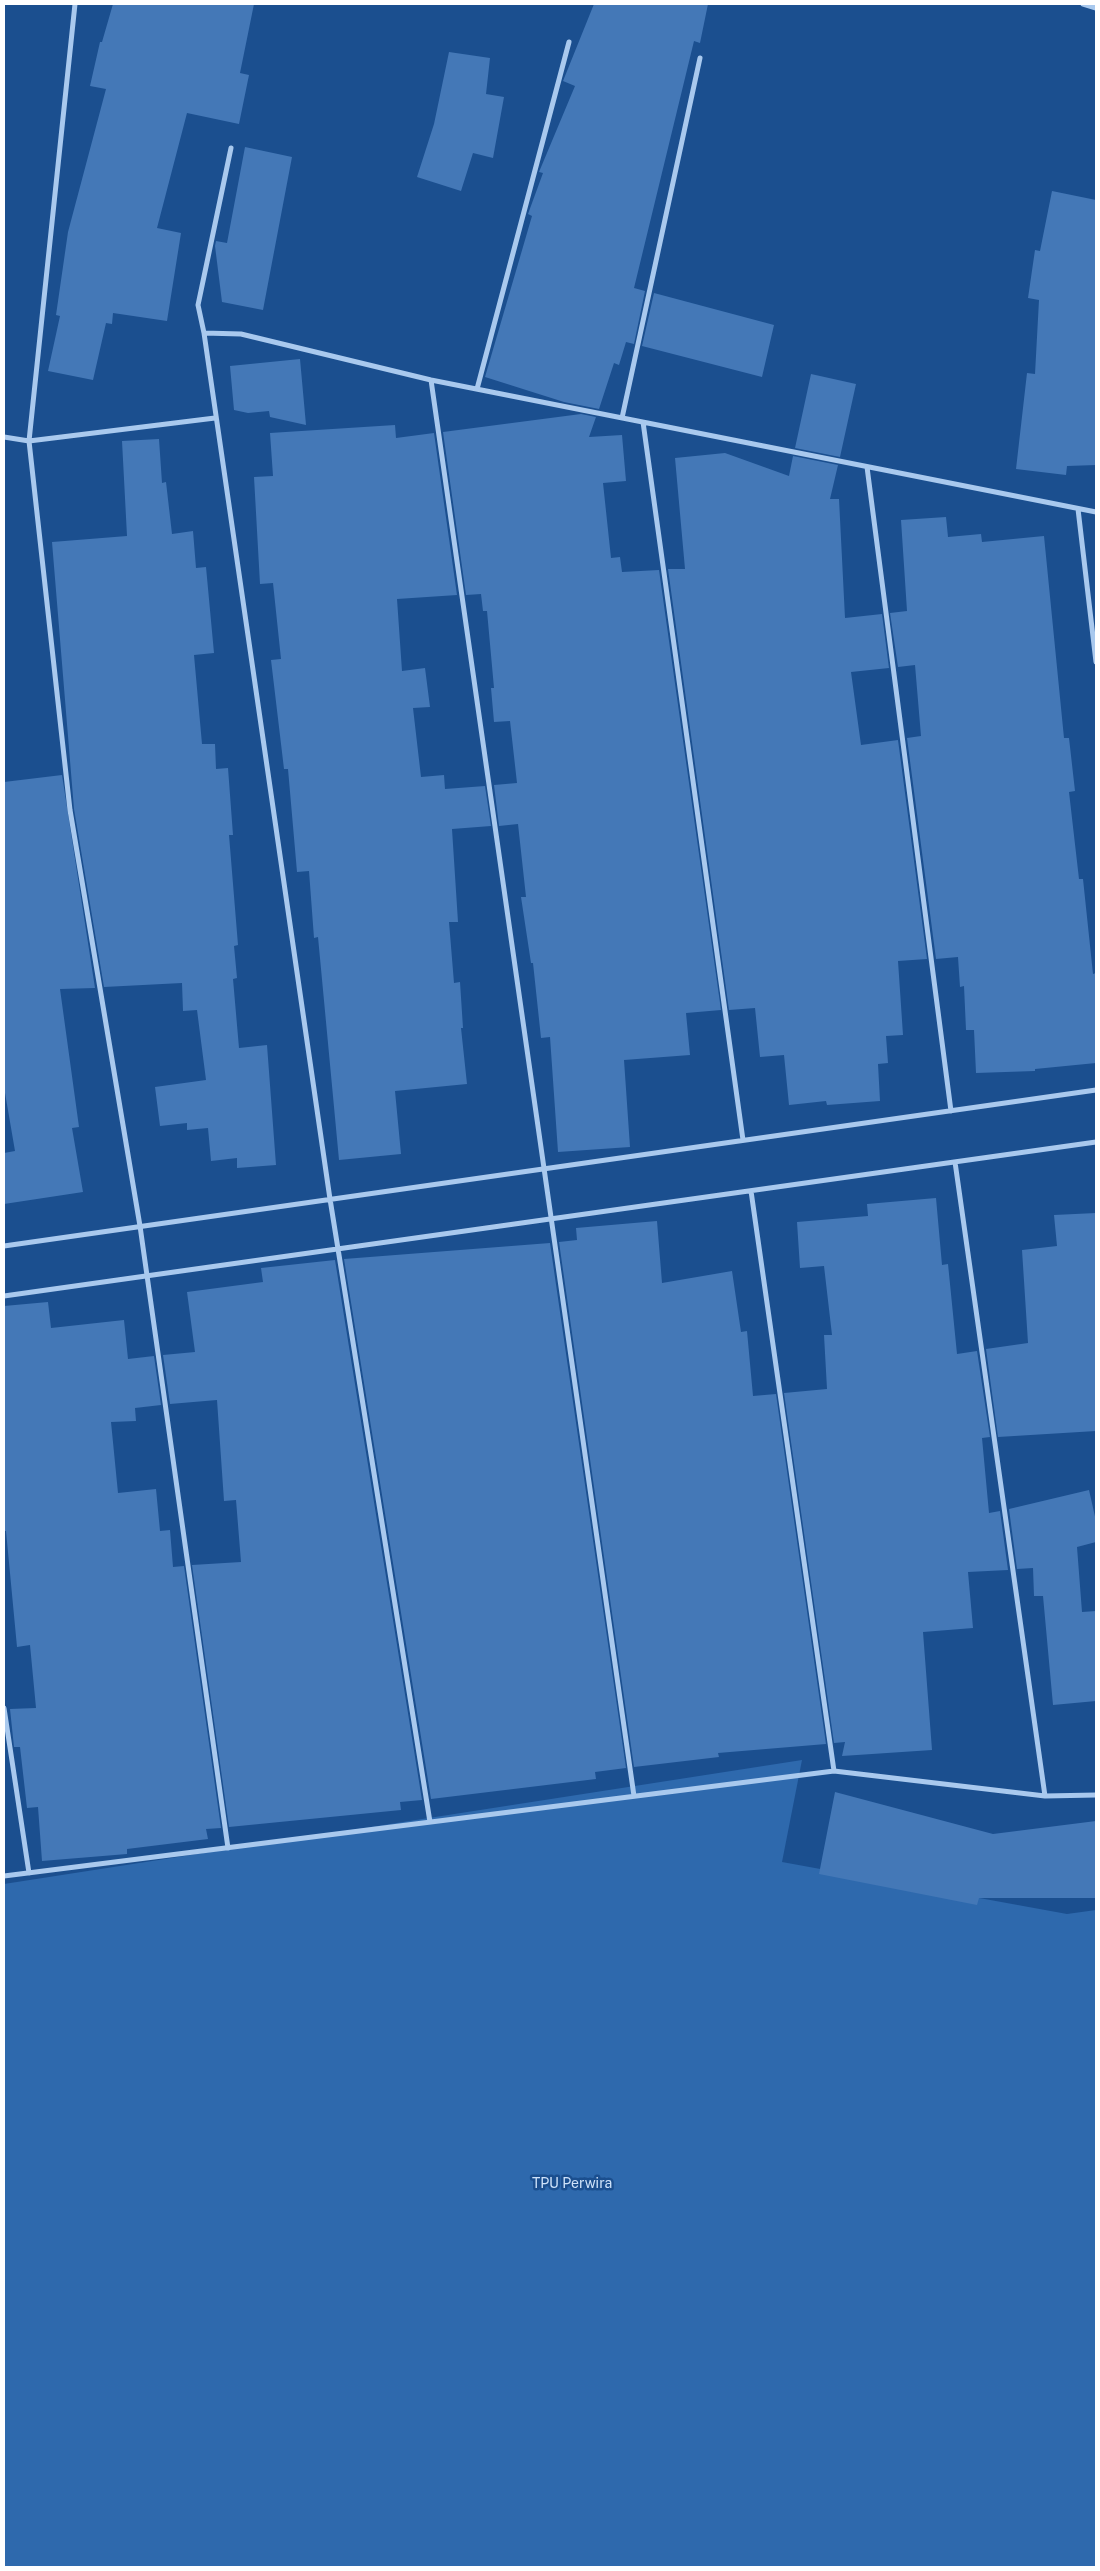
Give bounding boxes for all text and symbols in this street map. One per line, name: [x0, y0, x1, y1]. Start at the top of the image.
park label: TPU Perwira: [532, 2176, 612, 2192]

